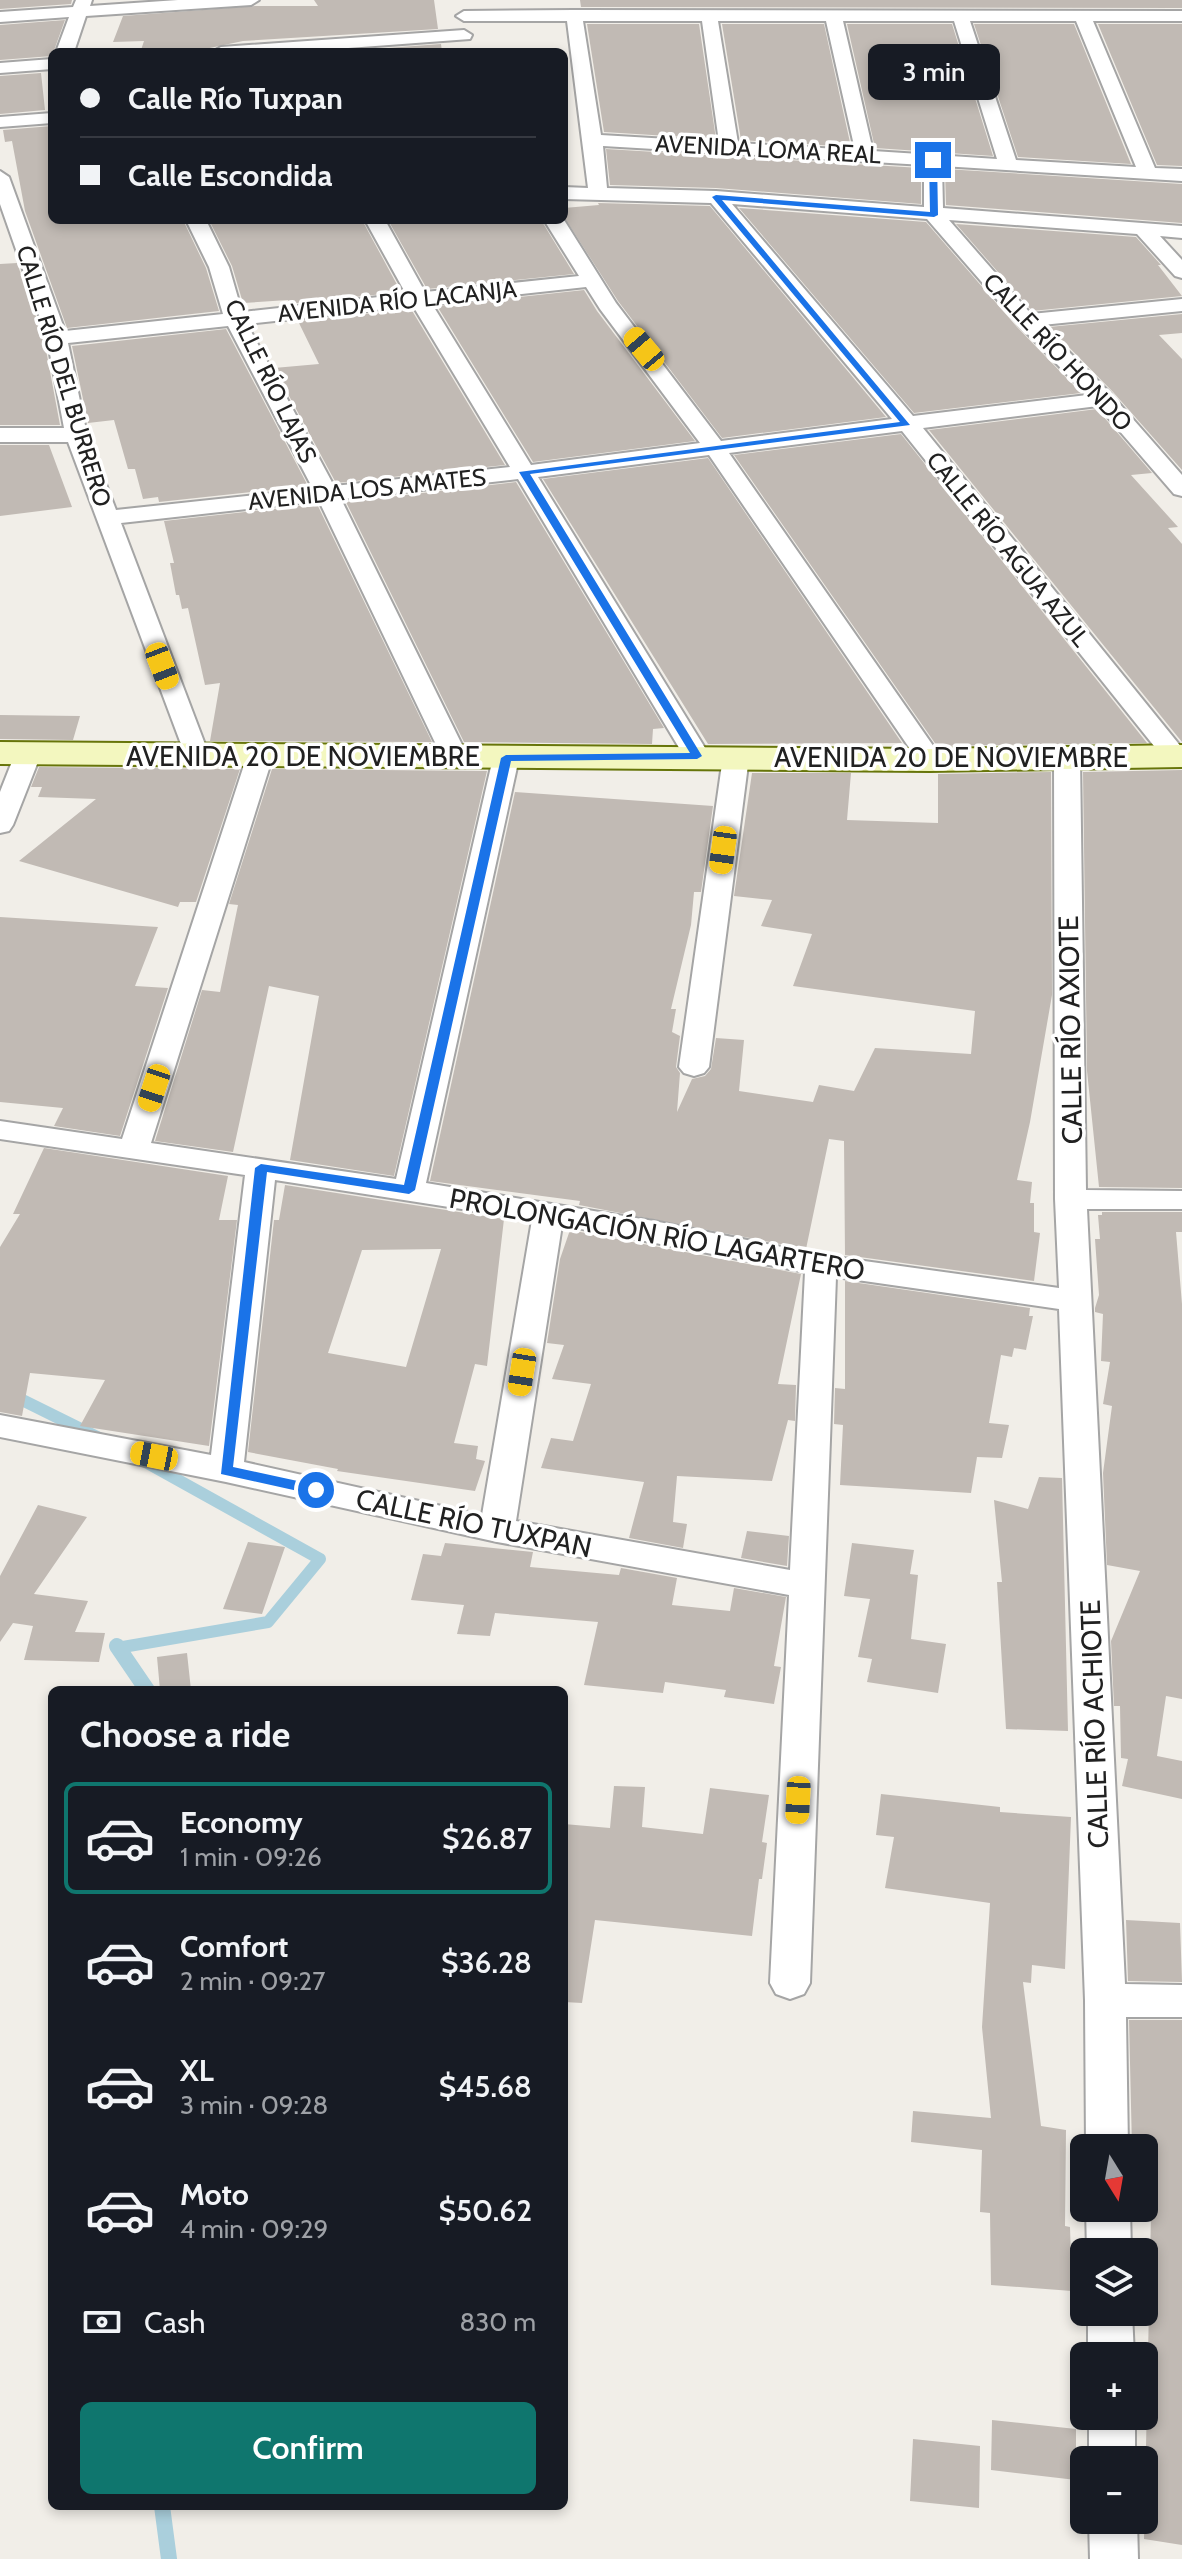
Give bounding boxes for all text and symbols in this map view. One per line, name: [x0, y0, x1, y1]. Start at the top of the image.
callout: 3 min: [867, 44, 999, 100]
text: 3 min: [903, 56, 965, 88]
text: Calle Río Tuxpan: [128, 80, 343, 117]
street label: AVENIDA LOMA REAL: [654, 129, 882, 169]
route end: [915, 142, 951, 178]
text: Calle Escondida: [128, 157, 332, 194]
street label: CALLE RÍO DEL BURRERO: [10, 242, 118, 510]
street label: CALLE RÍO HONDO: [977, 267, 1139, 437]
street label: AVENIDA RÍO LACANJA: [276, 274, 518, 328]
street label: CALLE RÍO LAJAS: [219, 294, 323, 468]
car: [619, 323, 669, 375]
street label: CALLE RÍO AGUA AZUL: [921, 446, 1095, 652]
street label: AVENIDA LOS AMATES: [247, 462, 487, 516]
car: [142, 639, 182, 693]
street label: AVENIDA 20 DE NOVIEMBRE: [126, 739, 480, 773]
street label: AVENIDA 20 DE NOVIEMBRE: [774, 740, 1128, 774]
car: [708, 825, 738, 875]
street label: CALLE RÍO AXIOTE: [1051, 915, 1089, 1145]
car: [135, 1061, 173, 1115]
street label: PROLONGACIÓN RÍO LAGARTERO: [447, 1181, 867, 1287]
car: [506, 1346, 538, 1398]
car: [128, 1440, 180, 1472]
route start: [298, 1472, 334, 1508]
street label: CALLE RÍO TUXPAN: [353, 1481, 595, 1565]
street label: CALLE RÍO ACHIOTE: [1073, 1599, 1115, 1849]
text: Choose a ride: [80, 1712, 290, 1756]
car: [785, 1775, 811, 1825]
icon: car: [84, 1802, 156, 1874]
text: Economy: [180, 1804, 303, 1841]
text: $26.87: [442, 1820, 532, 1857]
text: 1 min · 09:26: [180, 1841, 322, 1873]
icon: car: [84, 1926, 156, 1998]
text: Comfort: [180, 1928, 288, 1965]
text: $36.28: [441, 1944, 532, 1981]
text: 2 min · 09:27: [180, 1965, 325, 1997]
icon: car: [84, 2050, 156, 2122]
text: XL: [180, 2052, 214, 2089]
text: $45.68: [439, 2068, 532, 2105]
text: 3 min · 09:28: [180, 2089, 328, 2121]
north arrow: [1070, 2134, 1158, 2222]
map controls: [1070, 2134, 1158, 2534]
icon: car: [84, 2174, 156, 2246]
text: Moto: [180, 2176, 249, 2213]
text: $50.62: [438, 2192, 532, 2229]
text: 4 min · 09:29: [180, 2213, 328, 2245]
button: layers: [1070, 2238, 1158, 2326]
icon: cash: [80, 2300, 124, 2344]
text: Cash: [144, 2304, 206, 2341]
text: 830 m: [459, 2306, 536, 2338]
button: +: [1070, 2342, 1158, 2430]
button: Confirm: [80, 2402, 536, 2494]
button: −: [1070, 2446, 1158, 2534]

